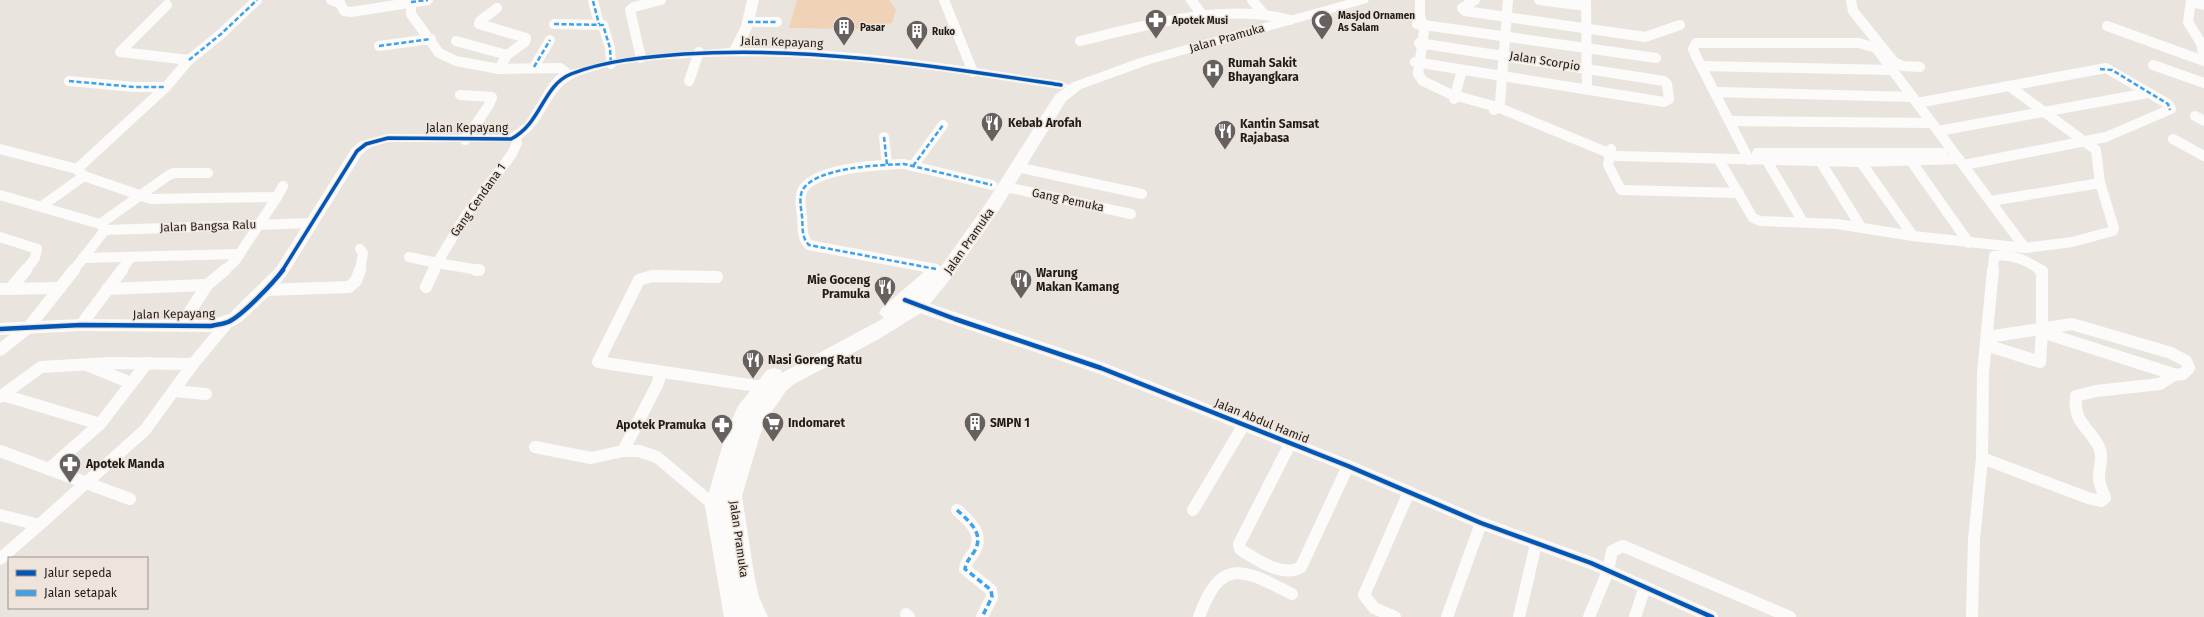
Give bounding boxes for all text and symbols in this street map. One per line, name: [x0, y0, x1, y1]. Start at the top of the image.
pharmacy icon: Apotek Musi: [1143, 7, 1169, 40]
mosque icon: Masjod Ornamen As Salam: [1309, 8, 1335, 41]
place label: Masjod Ornamen As Salam: [1337, 10, 1415, 34]
building icon: Pasar: [831, 14, 857, 47]
place label: Apotek Musi: [1171, 15, 1228, 27]
building icon: Ruko: [904, 18, 930, 51]
street label: Jalan Pramuka: [1188, 21, 1266, 55]
place label: Pasar: [860, 22, 886, 34]
place label: Ruko: [932, 26, 955, 38]
street label: Jalan Kepayang: [740, 34, 824, 50]
street label: Jalan Scorpio: [1509, 48, 1581, 74]
place label: Rumah Sakit Bhayangkara: [1228, 56, 1299, 84]
hospital icon: Rumah Sakit Bhayangkara: [1200, 57, 1226, 90]
restaurant icon: Kebab Arofah: [979, 110, 1005, 143]
place label: Kebab Arofah: [1008, 116, 1082, 130]
place label: Kantin Samsat Rajabasa: [1240, 117, 1320, 145]
restaurant icon: Kantin Samsat Rajabasa: [1212, 118, 1238, 151]
street label: Jalan Kepayang: [426, 121, 509, 135]
street label: Gang Cendana 1: [448, 161, 508, 239]
street label: Gang Pemuka: [1031, 186, 1105, 214]
street label: Jalan Pramuka: [941, 205, 997, 277]
street label: Jalan Bangsa Ralu: [160, 217, 256, 235]
place label: Warung Makan Kamang: [1036, 266, 1120, 294]
restaurant icon: Warung Makan Kamang: [1008, 267, 1034, 300]
place label: Mie Goceng Pramuka: [807, 273, 870, 301]
restaurant icon: Mie Goceng Pramuka: [872, 274, 898, 307]
street label: Jalan Kepayang: [133, 306, 216, 322]
restaurant icon: Nasi Goreng Ratu: [740, 347, 766, 380]
place label: Nasi Goreng Ratu: [768, 353, 862, 367]
street label: Jalan Abdul Hamid: [1213, 396, 1311, 446]
supermarket icon: Indomaret: [760, 410, 786, 443]
building icon: SMPN 1: [962, 410, 988, 443]
pharmacy icon: Apotek Pramuka: [709, 412, 735, 445]
place label: Indomaret: [788, 416, 845, 430]
place label: SMPN 1: [990, 416, 1030, 430]
place label: Apotek Pramuka: [615, 418, 706, 432]
pharmacy icon: Apotek Manda: [57, 451, 83, 484]
place label: Apotek Manda: [85, 457, 165, 471]
street label: Jalan Pramuka: [727, 500, 751, 578]
legend: [8, 557, 148, 609]
text: Jalur sepeda: [44, 566, 112, 580]
text: Jalan setapak: [44, 586, 118, 600]

